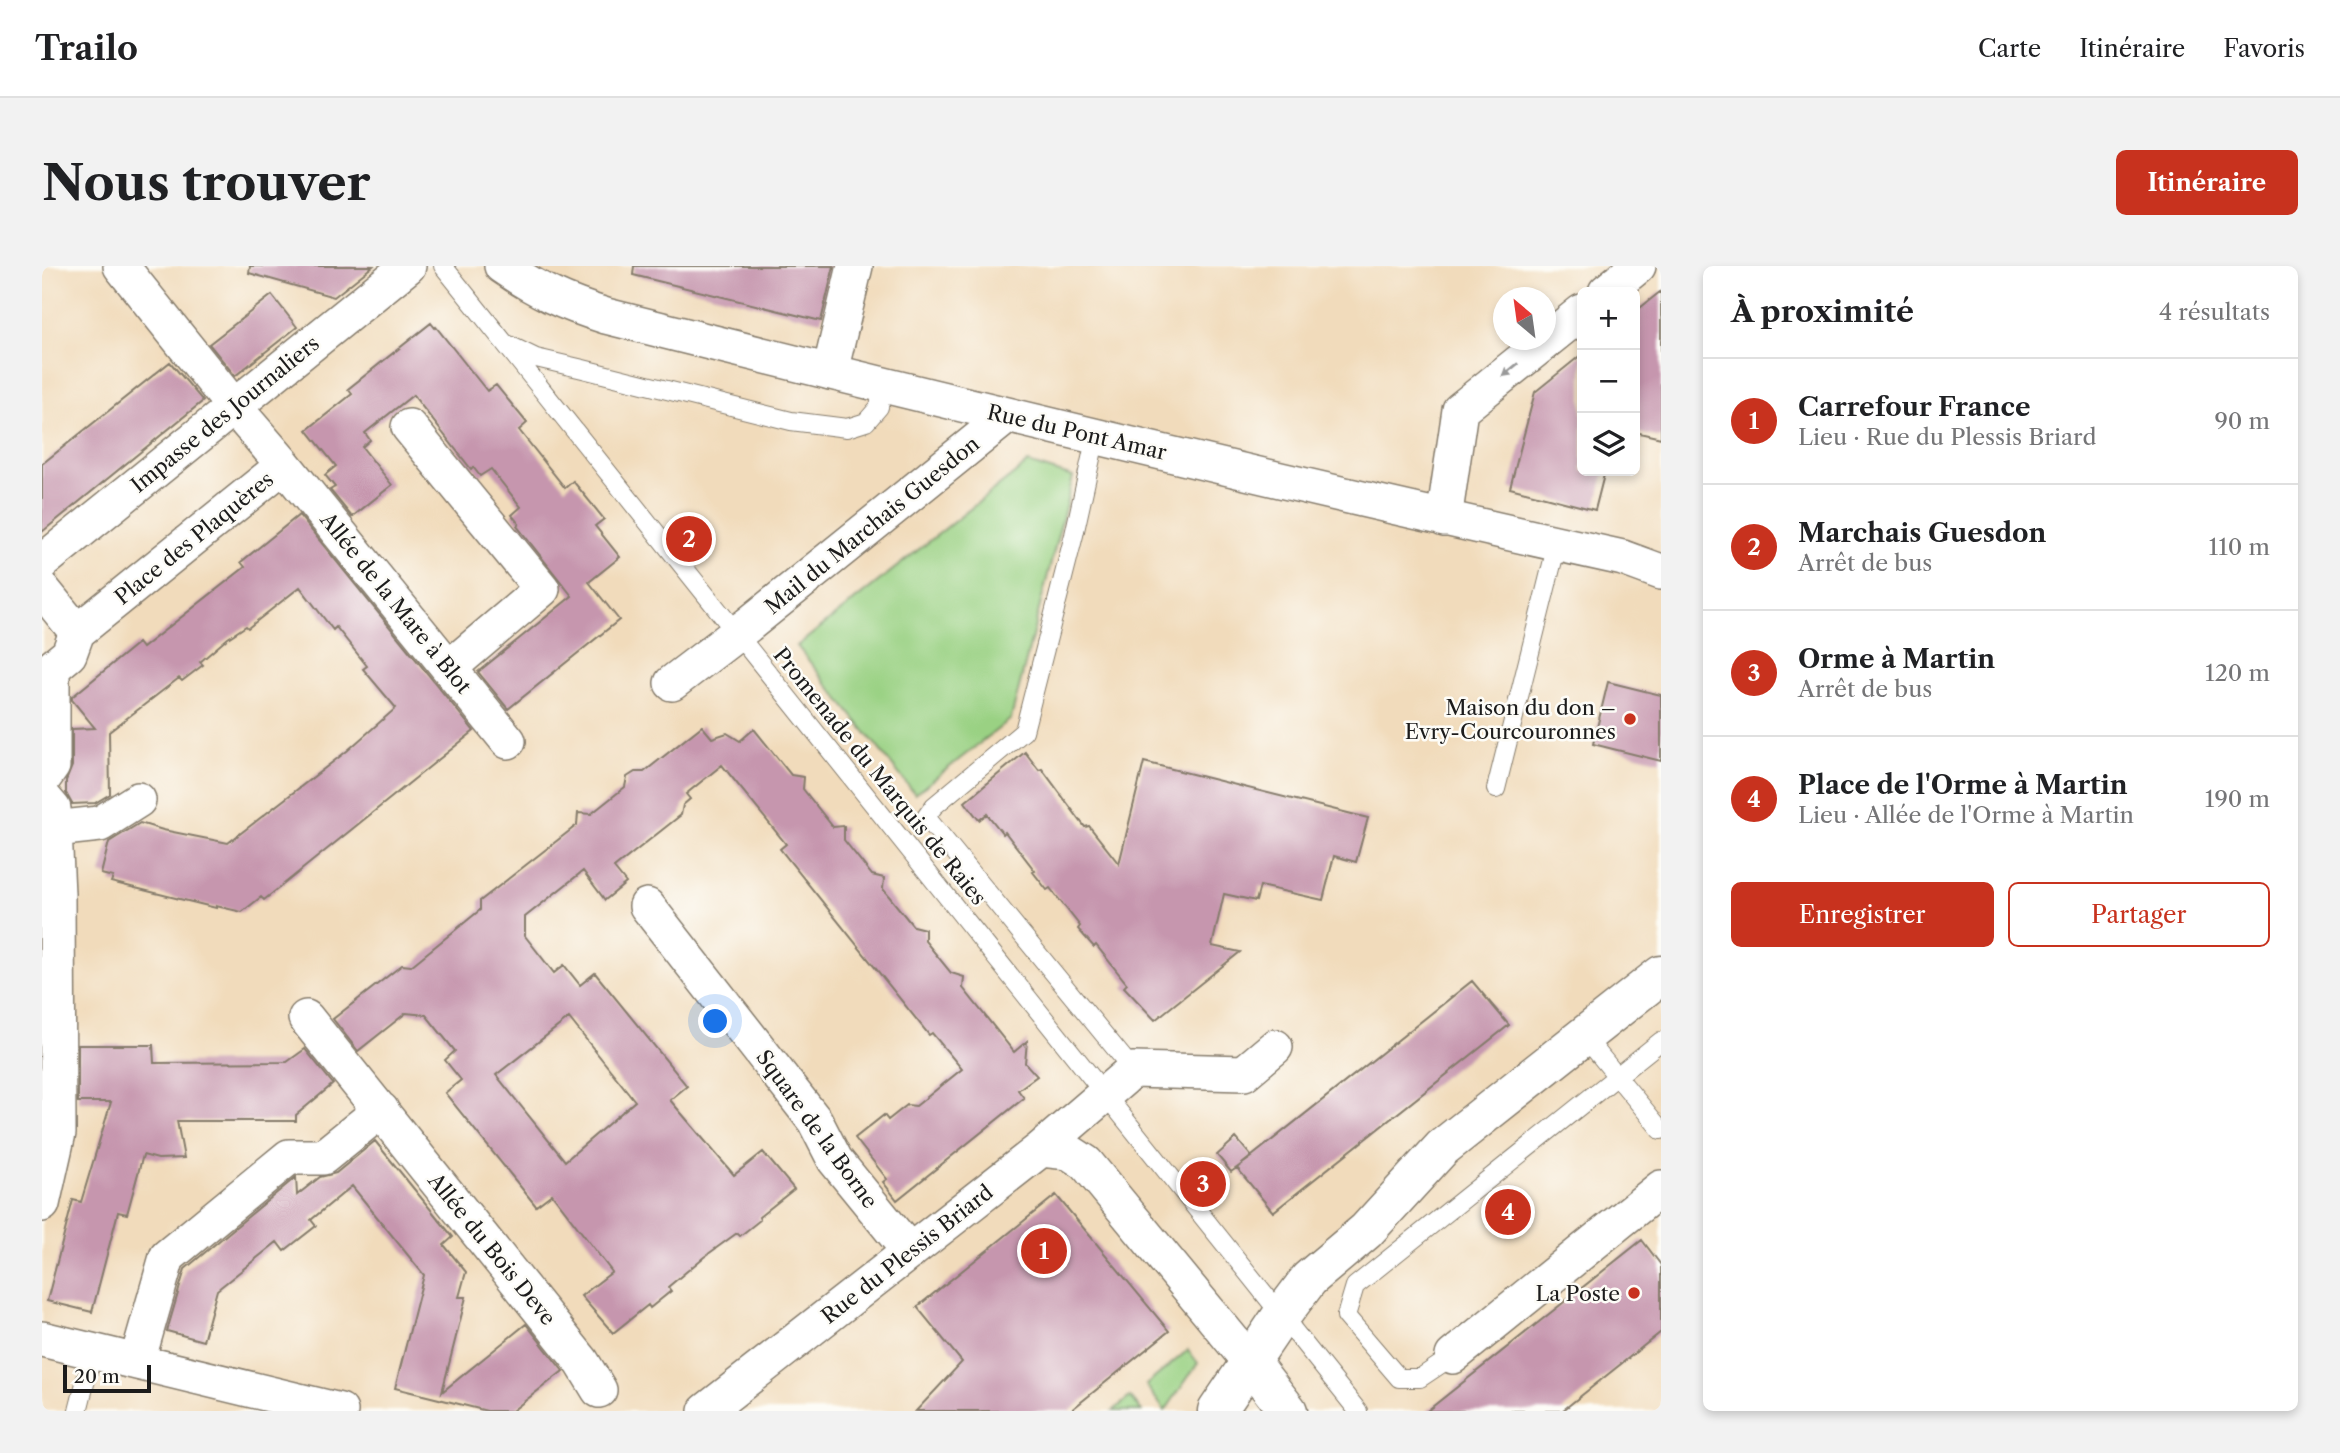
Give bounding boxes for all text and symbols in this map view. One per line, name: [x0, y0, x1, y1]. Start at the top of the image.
text: Trailo: [35, 28, 138, 69]
text: Carte: [1978, 34, 2041, 63]
text: Itinéraire: [2079, 34, 2185, 63]
text: Favoris: [2223, 34, 2305, 63]
button: Itinéraire: [2116, 150, 2298, 215]
text: Nous trouver: [42, 152, 370, 213]
north arrow: [1493, 287, 1556, 350]
map controls: [1577, 287, 1640, 476]
button: +: [1577, 287, 1640, 350]
text: À proximité: [1731, 293, 1914, 330]
text: 4 résultats: [2159, 298, 2270, 326]
street label: Impasse des Journaliers: [126, 330, 324, 498]
button: −: [1577, 350, 1640, 413]
one-way arrow: [1502, 362, 1519, 377]
text: Carrefour France: [1798, 391, 2030, 423]
street label: Rue du Pont Amar: [985, 399, 1169, 465]
text: 1: [1749, 407, 1759, 435]
text: 90 m: [2214, 407, 2270, 435]
button: layers: [1577, 413, 1640, 476]
text: Lieu · Rue du Plessis Briard: [1798, 423, 2096, 451]
street label: Mail du Marchais Guesdon: [760, 431, 984, 619]
street label: Place des Plaquères: [110, 466, 278, 610]
street label: Allée de la Mare à Blot: [315, 507, 477, 699]
pin: 2: [666, 513, 712, 565]
text: Marchais Guesdon: [1798, 517, 2046, 549]
text: 2: [1747, 533, 1761, 561]
text: 110 m: [2209, 533, 2270, 561]
text: Arrêt de bus: [1798, 549, 1932, 577]
street label: Promenade du Marquis de Raies: [768, 642, 992, 910]
text: Orme à Martin: [1798, 643, 1995, 675]
text: 3: [1748, 659, 1761, 687]
text: 120 m: [2205, 659, 2270, 687]
text: Arrêt de bus: [1798, 675, 1932, 703]
place label: Maison du don – Evry-Courcouronnes: [1405, 695, 1616, 744]
marker: Maison du don – Evry-Courcouronnes: [1622, 711, 1638, 727]
text: Place de l'Orme à Martin: [1798, 769, 2128, 801]
text: 4: [1747, 785, 1761, 813]
text: 190 m: [2205, 785, 2270, 813]
text: Lieu · Allée de l'Orme à Martin: [1798, 801, 2134, 829]
button: Enregistrer: [1731, 882, 1994, 947]
button: Partager: [2008, 882, 2270, 947]
your location: [698, 1004, 732, 1038]
street label: Square de la Borne: [751, 1045, 883, 1213]
pin: 3: [1180, 1158, 1226, 1210]
street label: Allée du Bois Deve: [422, 1167, 561, 1330]
street label: Rue du Plessis Briard: [816, 1179, 998, 1329]
pin: 4: [1485, 1186, 1531, 1238]
pin: 1: [1021, 1225, 1067, 1277]
place label: La Poste: [1535, 1281, 1620, 1306]
marker: La Poste: [1626, 1285, 1642, 1301]
scale bar: [63, 1362, 150, 1394]
text: 20 m: [74, 1365, 120, 1388]

